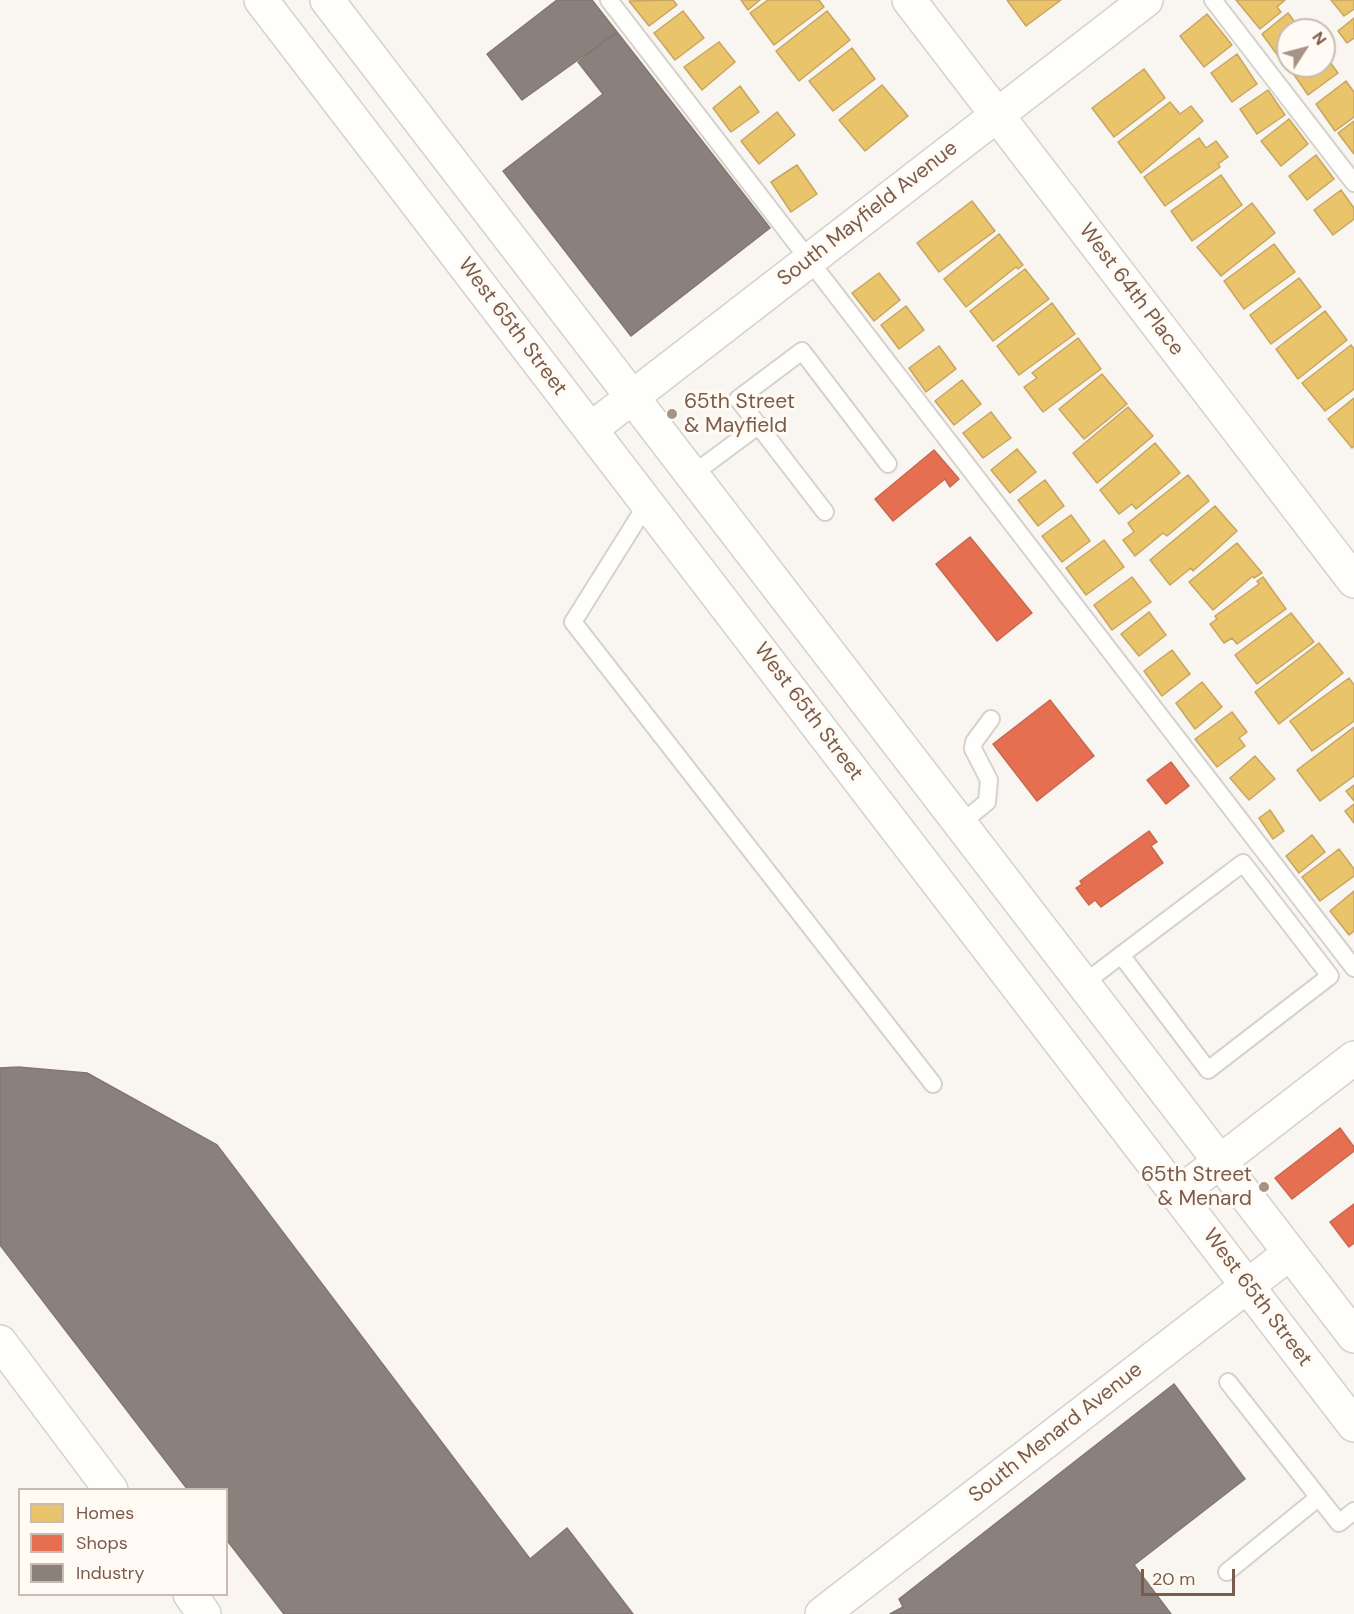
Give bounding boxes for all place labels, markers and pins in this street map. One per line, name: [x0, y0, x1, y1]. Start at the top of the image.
place label: 65th Street & Mayfield: [684, 389, 795, 439]
marker: 65th Street & Mayfield: [665, 407, 679, 421]
place label: 65th Street & Menard: [1141, 1162, 1252, 1212]
marker: 65th Street & Menard: [1257, 1180, 1271, 1194]

